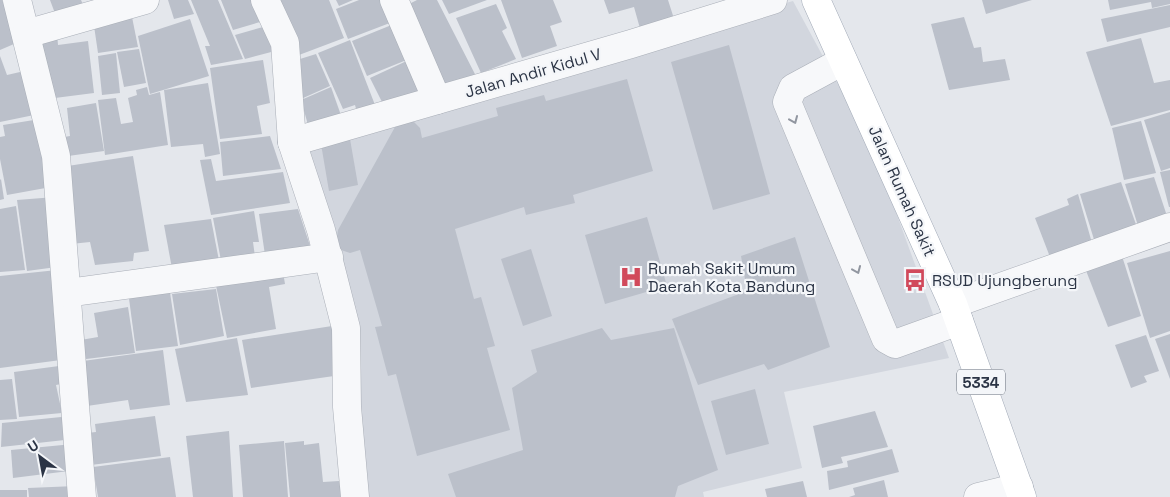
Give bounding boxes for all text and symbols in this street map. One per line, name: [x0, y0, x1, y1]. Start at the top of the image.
street label: Jalan Andir Kidul V: [462, 43, 604, 103]
one-way arrow: [789, 115, 799, 123]
street label: Jalan Rumah Sakit: [864, 122, 940, 260]
place label: Rumah Sakit Umum Daerah Kota Bandung: [648, 258, 815, 297]
hospital icon: Rumah Sakit Umum Daerah Kota Bandung: [618, 264, 644, 290]
one-way arrow: [851, 265, 861, 273]
bus stop icon: RSUD Ujungberung: [902, 267, 928, 293]
place label: RSUD Ujungberung: [932, 270, 1077, 291]
road number: 5334: [957, 370, 1005, 394]
north arrow: [15, 432, 65, 482]
text: U: [24, 436, 42, 456]

